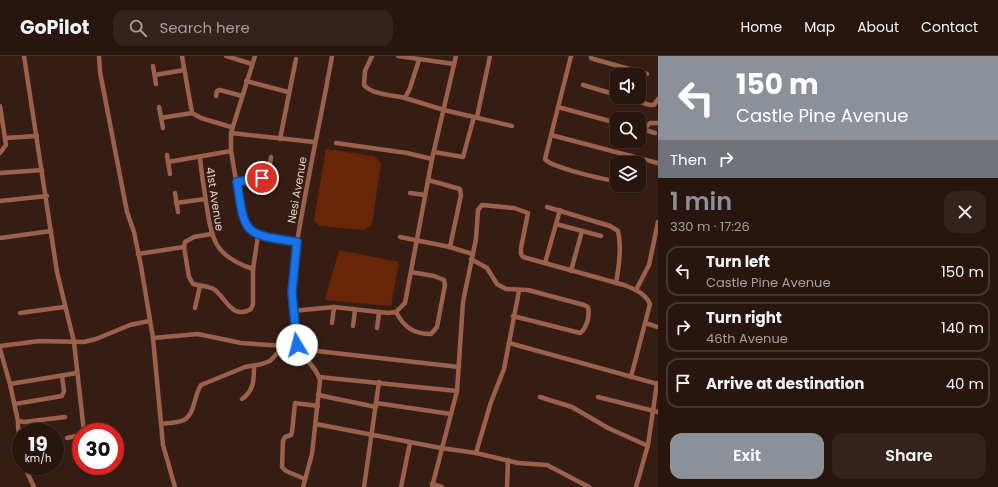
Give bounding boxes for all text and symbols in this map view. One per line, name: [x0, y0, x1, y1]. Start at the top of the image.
search box: [113, 10, 393, 46]
text: GoPilot: [20, 14, 89, 41]
icon: search: [127, 17, 149, 39]
text: Search here: [159, 17, 250, 38]
text: Home: [740, 17, 782, 37]
text: Map: [804, 17, 835, 37]
text: About: [857, 17, 899, 37]
text: Contact: [921, 17, 978, 37]
text: 150 m: [736, 65, 819, 104]
map controls: [610, 68, 646, 192]
button: sound: [610, 68, 646, 104]
icon: left: [670, 72, 722, 124]
text: Castle Pine Avenue: [736, 103, 908, 128]
button: search: [610, 112, 646, 148]
icon: right: [715, 148, 737, 170]
text: Then: [670, 149, 707, 170]
street label: Nesi Avenue: [283, 155, 311, 225]
button: layers: [610, 156, 646, 192]
pin: [245, 161, 279, 195]
street label: 41st Avenue: [202, 166, 228, 232]
icon: arrive: [251, 167, 273, 189]
text: 1 min: [670, 185, 732, 218]
button: close: [944, 191, 986, 233]
text: 330 m · 17:26: [670, 217, 750, 236]
text: Turn left: [706, 251, 770, 272]
icon: left: [672, 260, 694, 282]
text: 150 m: [941, 261, 984, 282]
text: Castle Pine Avenue: [706, 273, 830, 292]
text: Turn right: [706, 307, 782, 328]
icon: right: [672, 316, 694, 338]
text: 140 m: [941, 317, 984, 338]
position arrow: [276, 324, 318, 366]
text: 46th Avenue: [706, 329, 788, 348]
icon: arrive: [672, 372, 694, 394]
text: Arrive at destination: [706, 373, 864, 394]
text: 40 m: [946, 373, 984, 394]
speed limit sign: 30: [72, 423, 124, 475]
text: 19: [28, 430, 48, 458]
button: Exit: [670, 433, 824, 479]
button: Share: [832, 433, 986, 479]
text: km/h: [25, 451, 51, 466]

